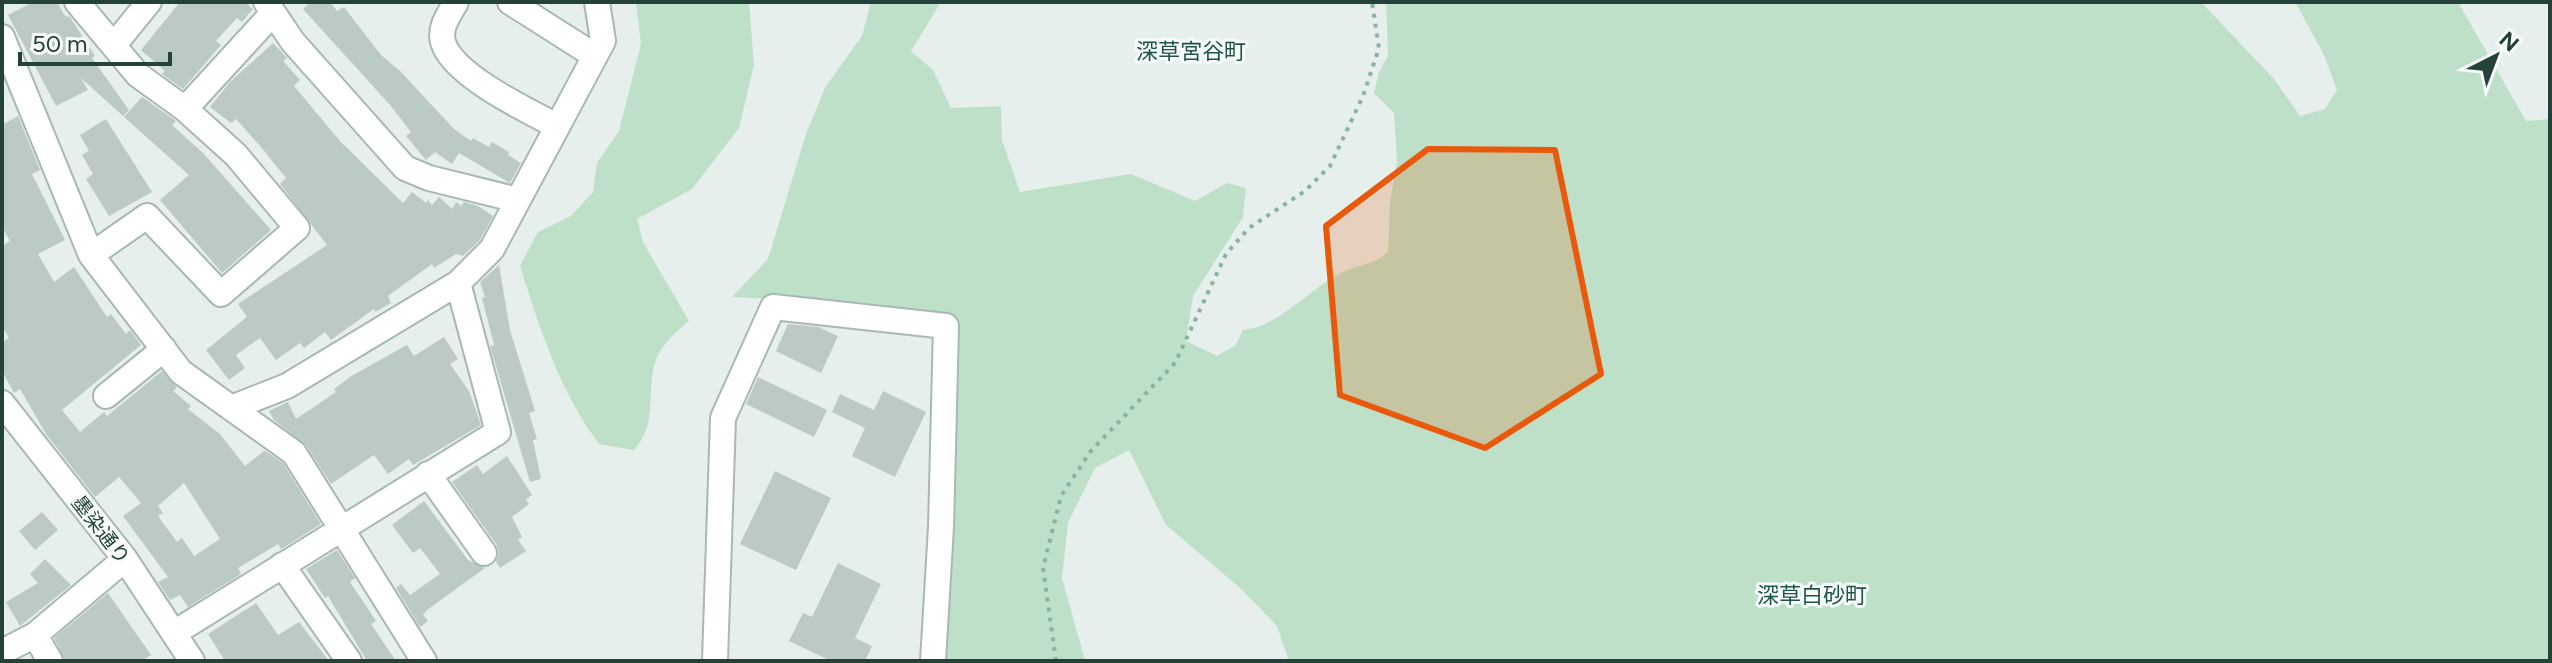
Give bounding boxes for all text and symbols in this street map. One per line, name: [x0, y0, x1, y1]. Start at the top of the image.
scale bar: [20, 16, 170, 66]
north arrow: [2456, 16, 2536, 96]
text: N: [2494, 26, 2524, 57]
text: 50 m: [32, 29, 88, 58]
district label: 深草宮谷町: [1136, 38, 1246, 65]
street label: 墨染通り: [67, 491, 135, 569]
district label: 深草白砂町: [1757, 582, 1867, 609]

